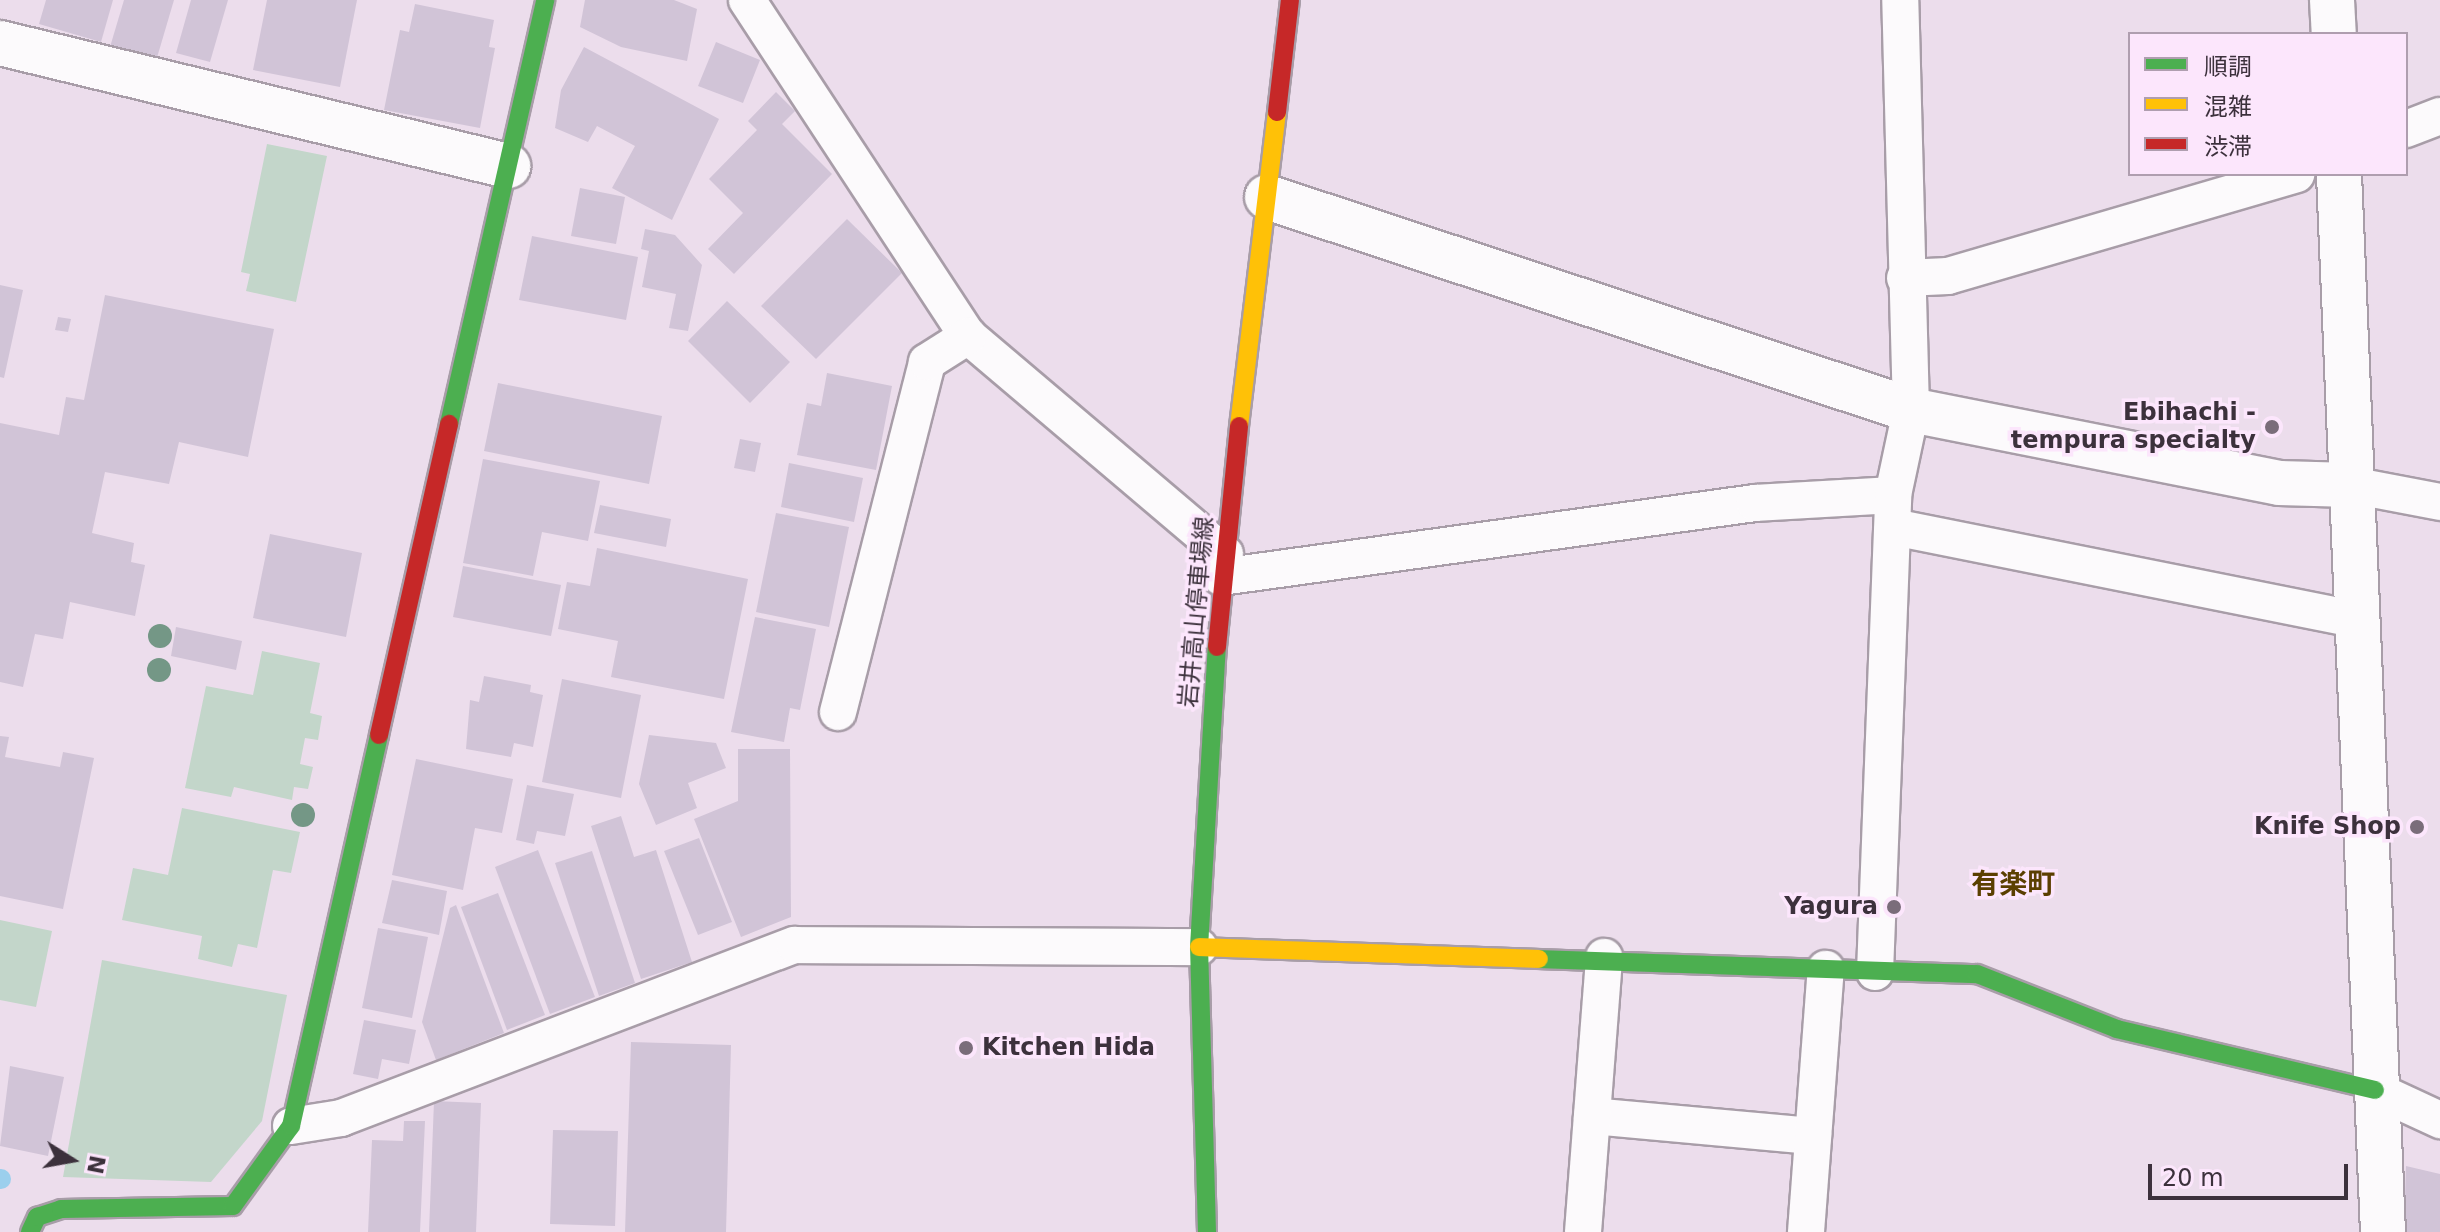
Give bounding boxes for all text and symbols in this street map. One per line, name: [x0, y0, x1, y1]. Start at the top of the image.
legend: [2128, 32, 2408, 176]
text: 順調: [2204, 53, 2252, 81]
text: 混雑: [2204, 93, 2252, 121]
text: 渋滞: [2204, 133, 2252, 161]
place label: Ebihachi - tempura specialty: [2011, 399, 2256, 455]
marker: Ebihachi - tempura specialty: [2263, 418, 2281, 436]
street label: 岩井高山停車場線: [1174, 515, 1220, 709]
place label: Knife Shop: [2254, 813, 2401, 841]
marker: Knife Shop: [2408, 818, 2426, 836]
district label: 有楽町: [1971, 867, 2055, 901]
place label: Yagura: [1784, 893, 1878, 921]
marker: Yagura: [1885, 898, 1903, 916]
place label: Kitchen Hida: [982, 1034, 1155, 1062]
marker: Kitchen Hida: [957, 1039, 975, 1057]
north arrow: [32, 1120, 112, 1200]
scale bar: [2152, 1148, 2352, 1198]
text: N: [82, 1153, 110, 1176]
text: 20 m: [2162, 1164, 2224, 1192]

